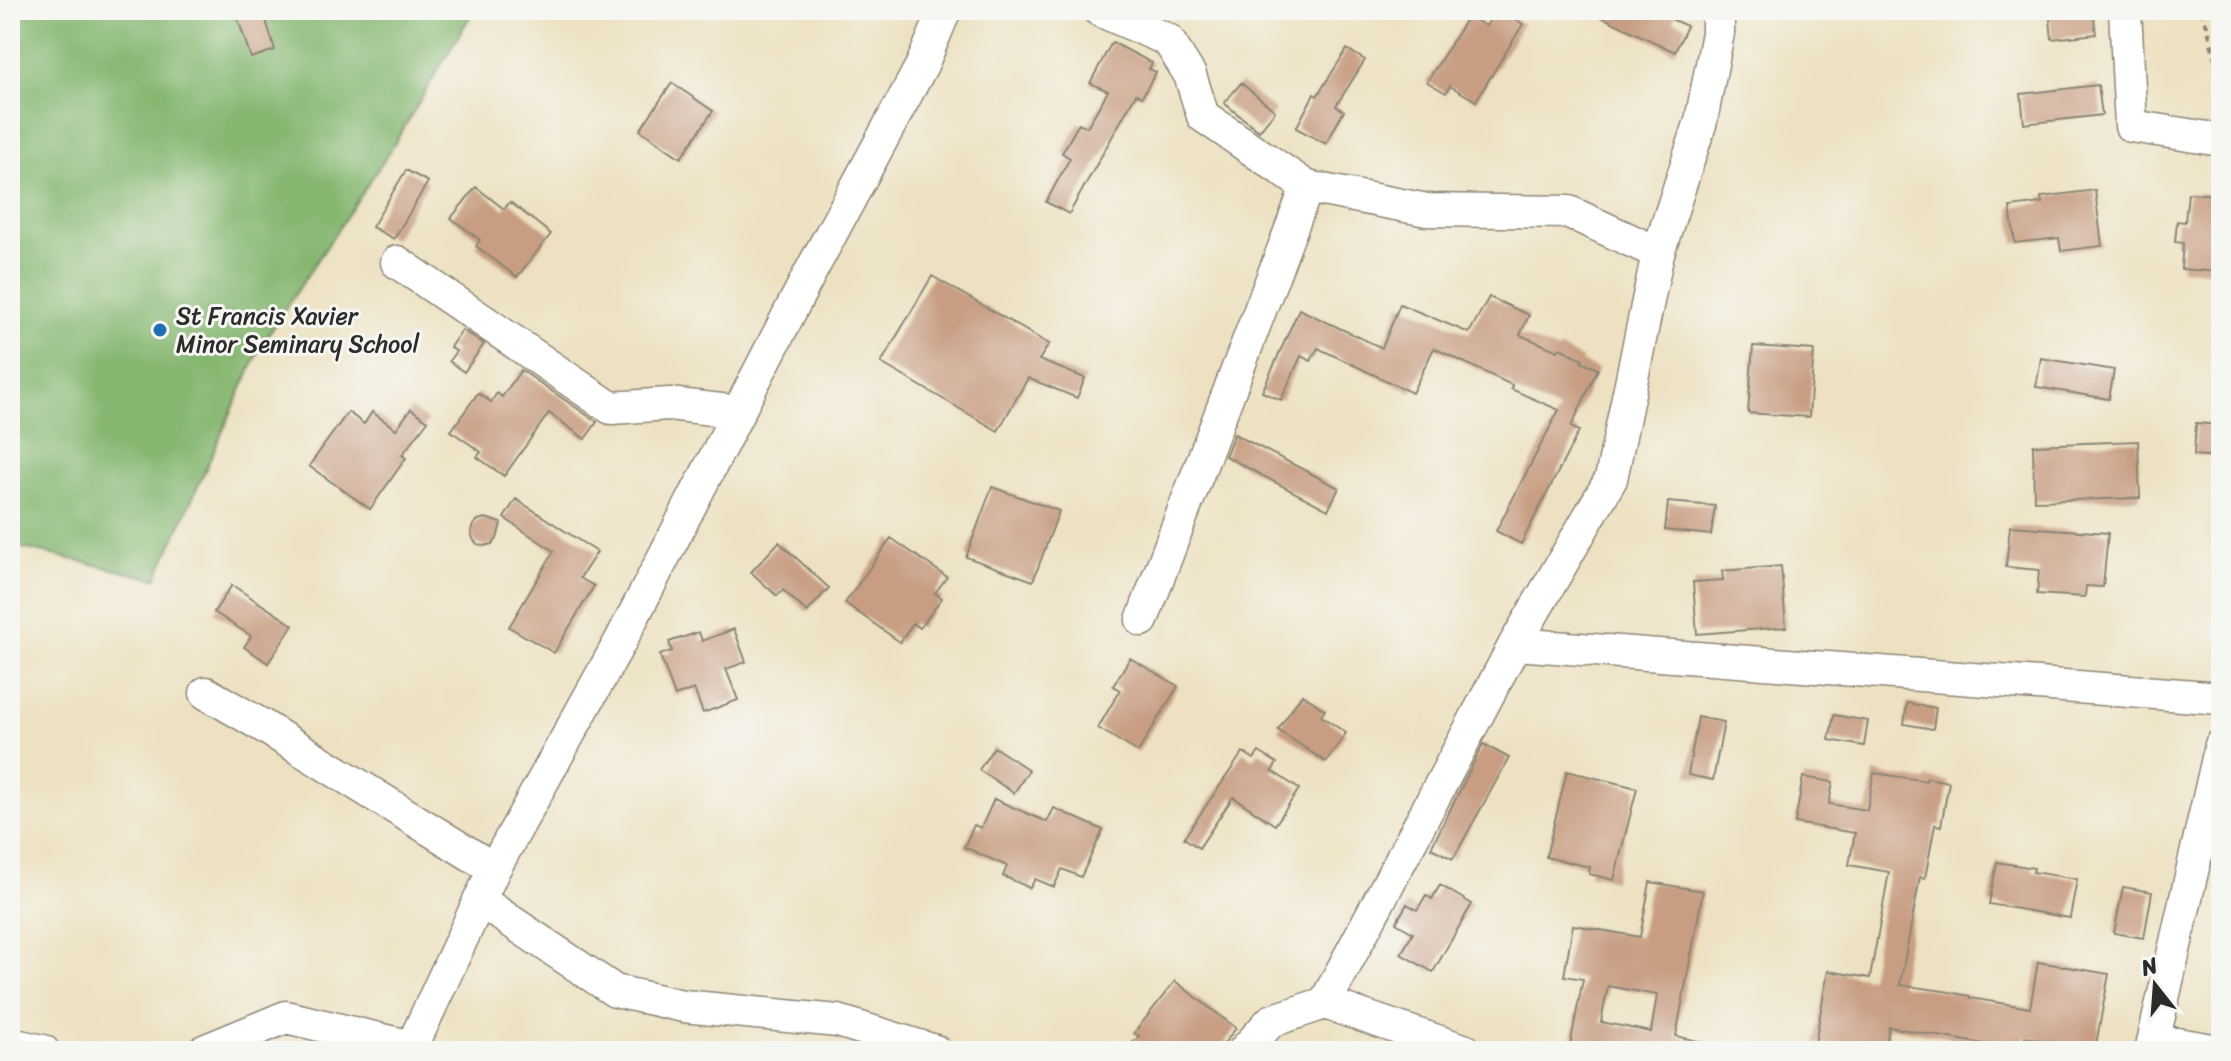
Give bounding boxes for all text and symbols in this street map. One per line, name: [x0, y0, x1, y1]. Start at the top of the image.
place label: St Francis Xavier Minor Seminary School: [176, 295, 420, 365]
marker: St Francis Xavier Minor Seminary School: [151, 321, 169, 339]
north arrow: [2115, 945, 2195, 1025]
text: N: [2135, 945, 2163, 988]

